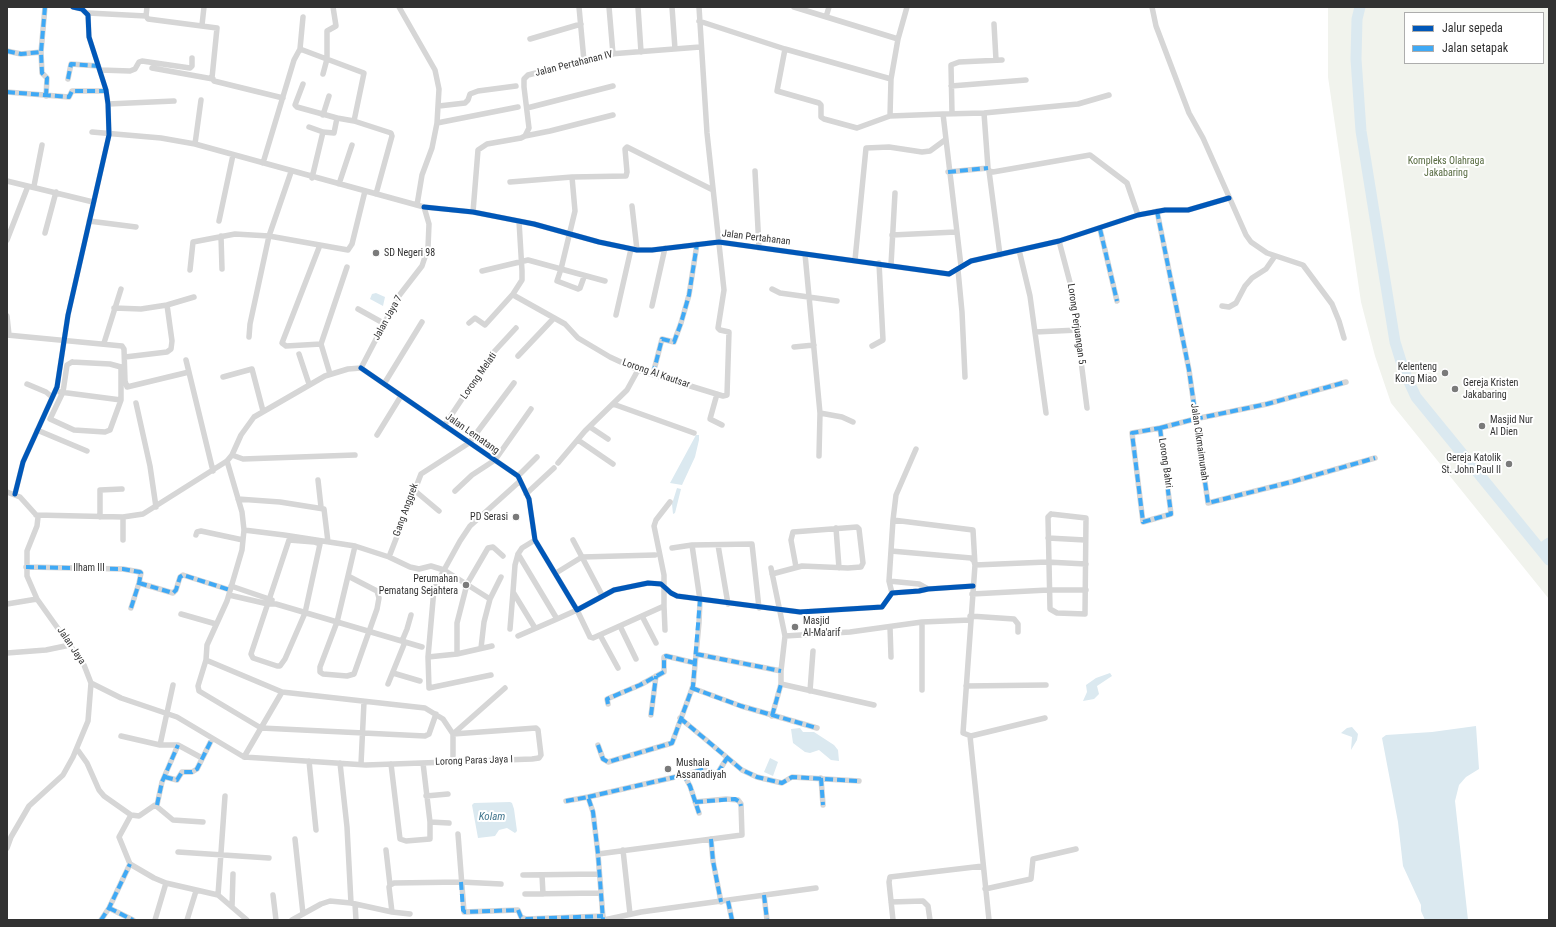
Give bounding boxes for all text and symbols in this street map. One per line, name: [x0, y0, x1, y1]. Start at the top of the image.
legend: [1404, 12, 1544, 64]
text: Jalur sepeda: [1442, 21, 1503, 35]
text: Jalan setapak: [1442, 41, 1508, 55]
street label: Jalan Pertahanan IV: [534, 49, 614, 79]
park label: Kompleks Olahraga Jakabaring: [1408, 155, 1484, 178]
street label: Jalan Pertahanan: [721, 228, 791, 248]
place label: SD Negeri 98: [384, 247, 435, 259]
marker: SD Negeri 98: [371, 248, 381, 258]
street label: Lorong Perjuangan 5: [1064, 283, 1088, 365]
street label: Jalan Jaya 7: [371, 293, 405, 343]
street label: Lorong Melati: [458, 350, 500, 402]
street label: Lorong Al Kautsar: [621, 357, 691, 391]
place label: Kelenteng Kong Miao: [1395, 361, 1437, 384]
marker: Kelenteng Kong Miao: [1440, 368, 1450, 378]
place label: Gereja Kristen Jakabaring: [1463, 377, 1518, 400]
marker: Gereja Kristen Jakabaring: [1450, 384, 1460, 394]
street label: Jalan Cikmaimunah: [1188, 403, 1210, 481]
street label: Jalan Lematang: [443, 411, 501, 457]
place label: Masjid Nur Al Dien: [1490, 414, 1533, 438]
marker: Masjid Nur Al Dien: [1477, 421, 1487, 431]
street label: Lorong Bahri: [1156, 437, 1174, 489]
place label: Gereja Katolik St. John Paul II: [1441, 452, 1501, 476]
marker: Gereja Katolik St. John Paul II: [1504, 459, 1514, 469]
street label: Gang Anggrek: [391, 482, 421, 538]
place label: PD Serasi: [470, 511, 508, 523]
marker: PD Serasi: [511, 512, 521, 522]
street label: Ilham III: [73, 562, 105, 574]
place label: Perumahan Pematang Sejahtera: [379, 573, 458, 596]
marker: Perumahan Pematang Sejahtera: [461, 580, 471, 590]
place label: Masjid Al-Ma'arif: [803, 615, 840, 638]
marker: Masjid Al-Ma'arif: [790, 622, 800, 632]
street label: Jalan Jaya: [54, 625, 88, 667]
street label: Lorong Paras Jaya I: [435, 754, 513, 768]
place label: Mushala Assanadiyah: [676, 757, 726, 780]
marker: Mushala Assanadiyah: [663, 764, 673, 774]
water label: Kolam: [479, 810, 505, 824]

